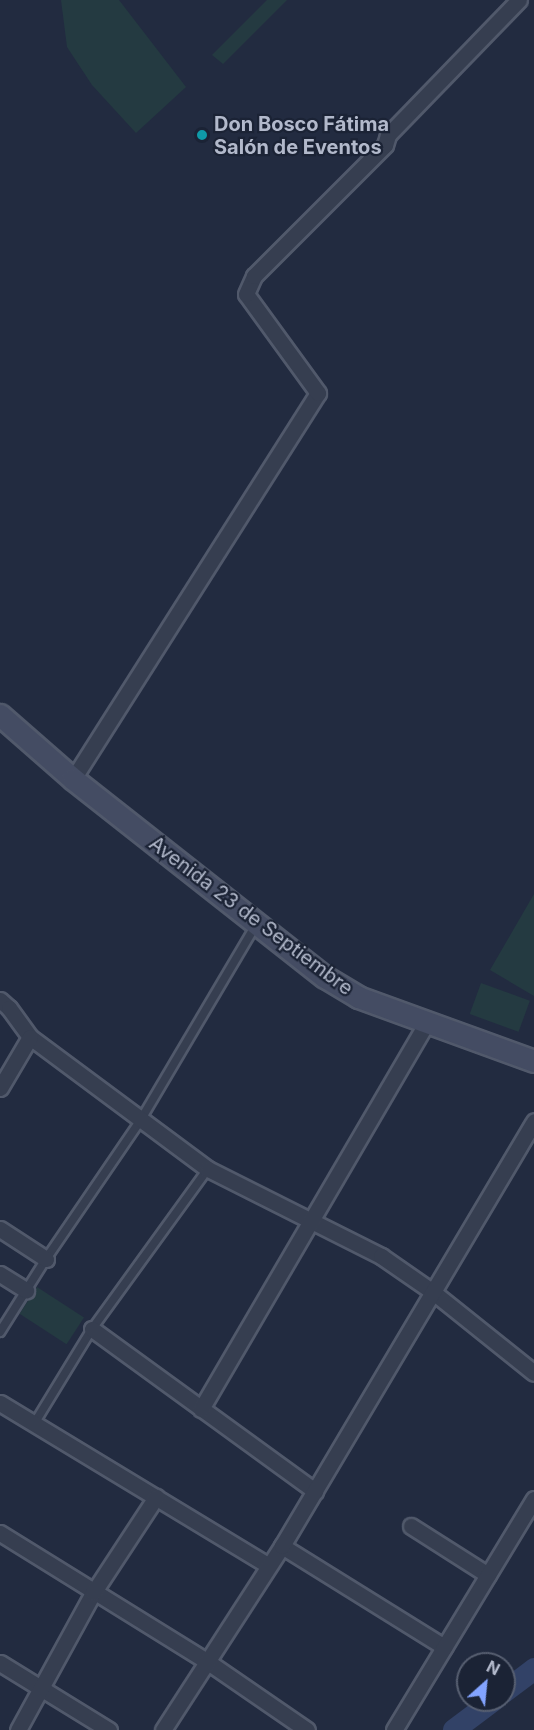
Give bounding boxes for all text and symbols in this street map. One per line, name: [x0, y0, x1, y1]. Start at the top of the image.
place label: Don Bosco Fátima Salón de Eventos: [214, 112, 389, 159]
marker: Don Bosco Fátima Salón de Eventos: [195, 128, 209, 142]
street label: Avenida 23 de Septiembre: [144, 832, 358, 1000]
north arrow: [456, 1652, 516, 1712]
text: N: [483, 1656, 503, 1679]

